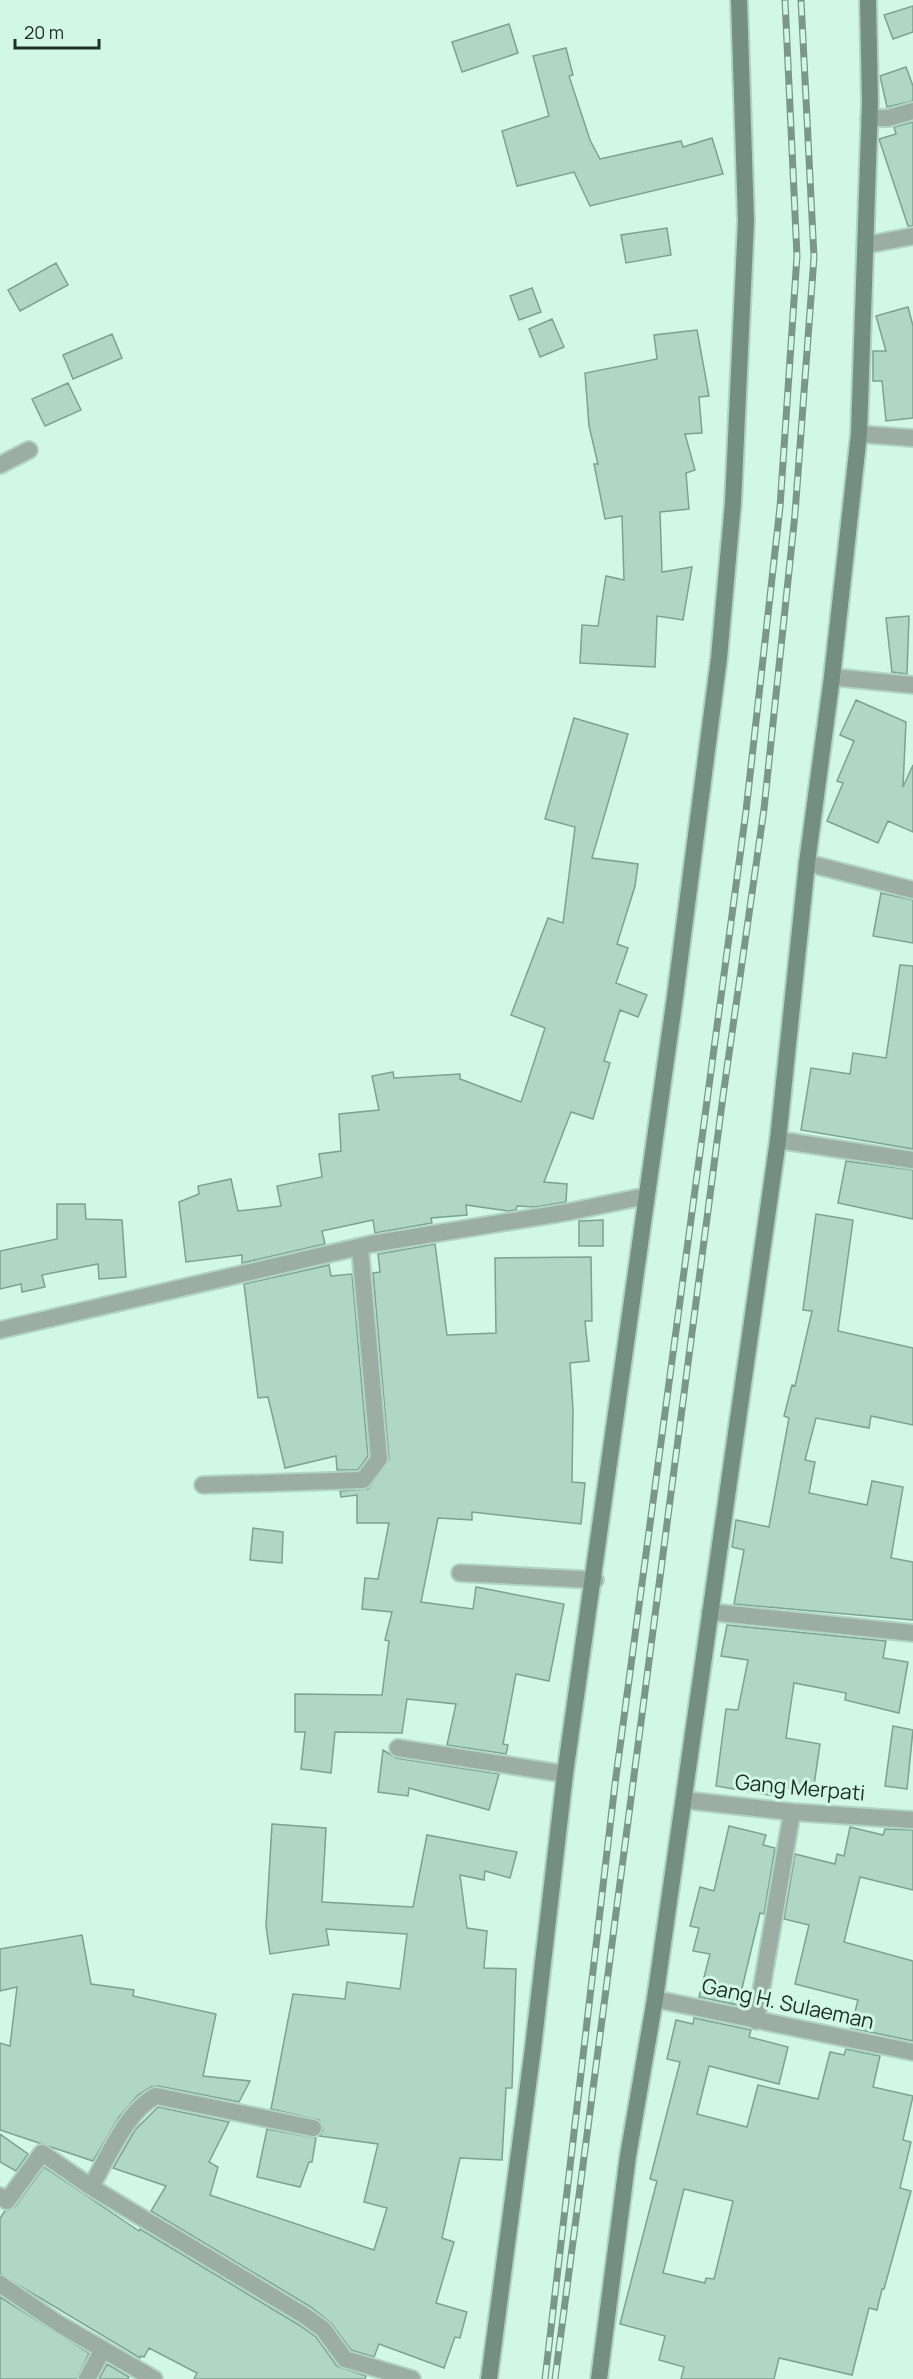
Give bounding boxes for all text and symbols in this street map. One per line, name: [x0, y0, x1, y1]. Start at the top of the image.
scale bar: [15, 12, 99, 50]
text: 20 m: [24, 20, 64, 44]
street label: Gang Merpati: [734, 1767, 866, 1807]
street label: Gang H. Sulaeman: [700, 1971, 877, 2035]

